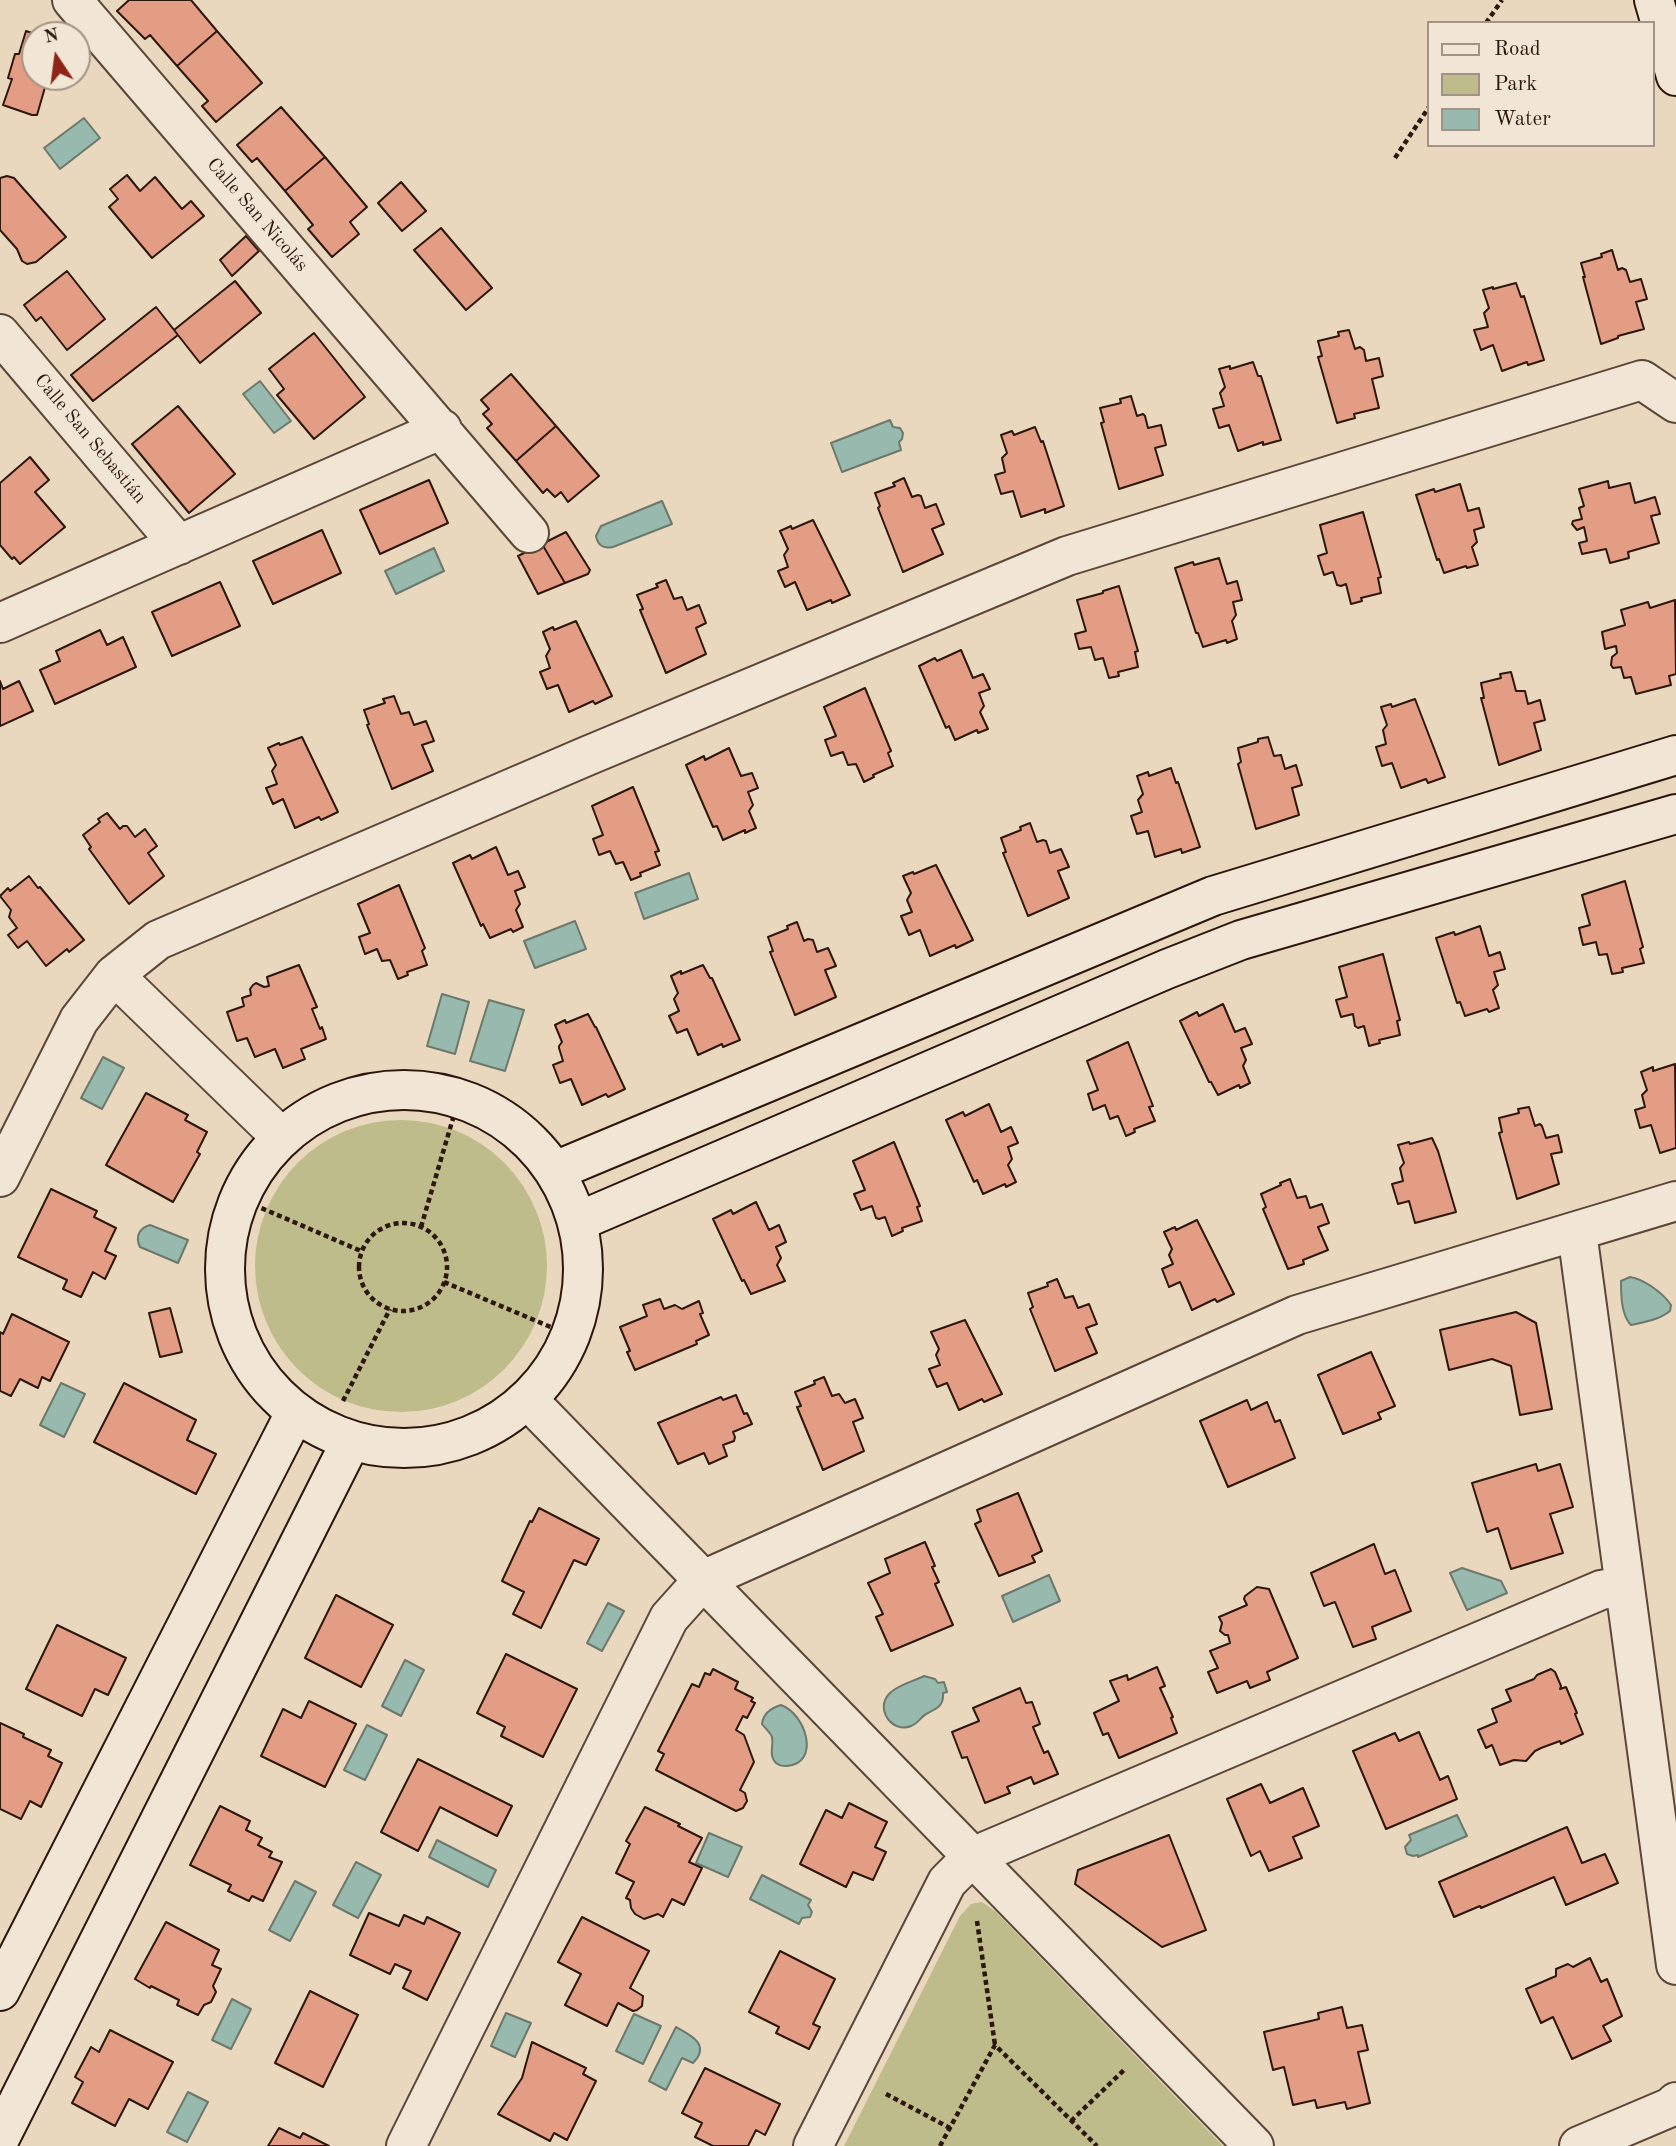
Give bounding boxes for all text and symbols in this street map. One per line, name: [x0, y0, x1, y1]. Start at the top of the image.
north arrow: [21, 21, 91, 91]
legend: [1428, 21, 1655, 147]
text: N: [42, 26, 61, 48]
text: Road: [1494, 39, 1541, 60]
text: Park: [1494, 74, 1537, 95]
text: Water: [1494, 109, 1551, 130]
street label: Calle San Nicolás: [201, 153, 313, 277]
street label: Calle San Sebastián: [29, 369, 151, 509]

